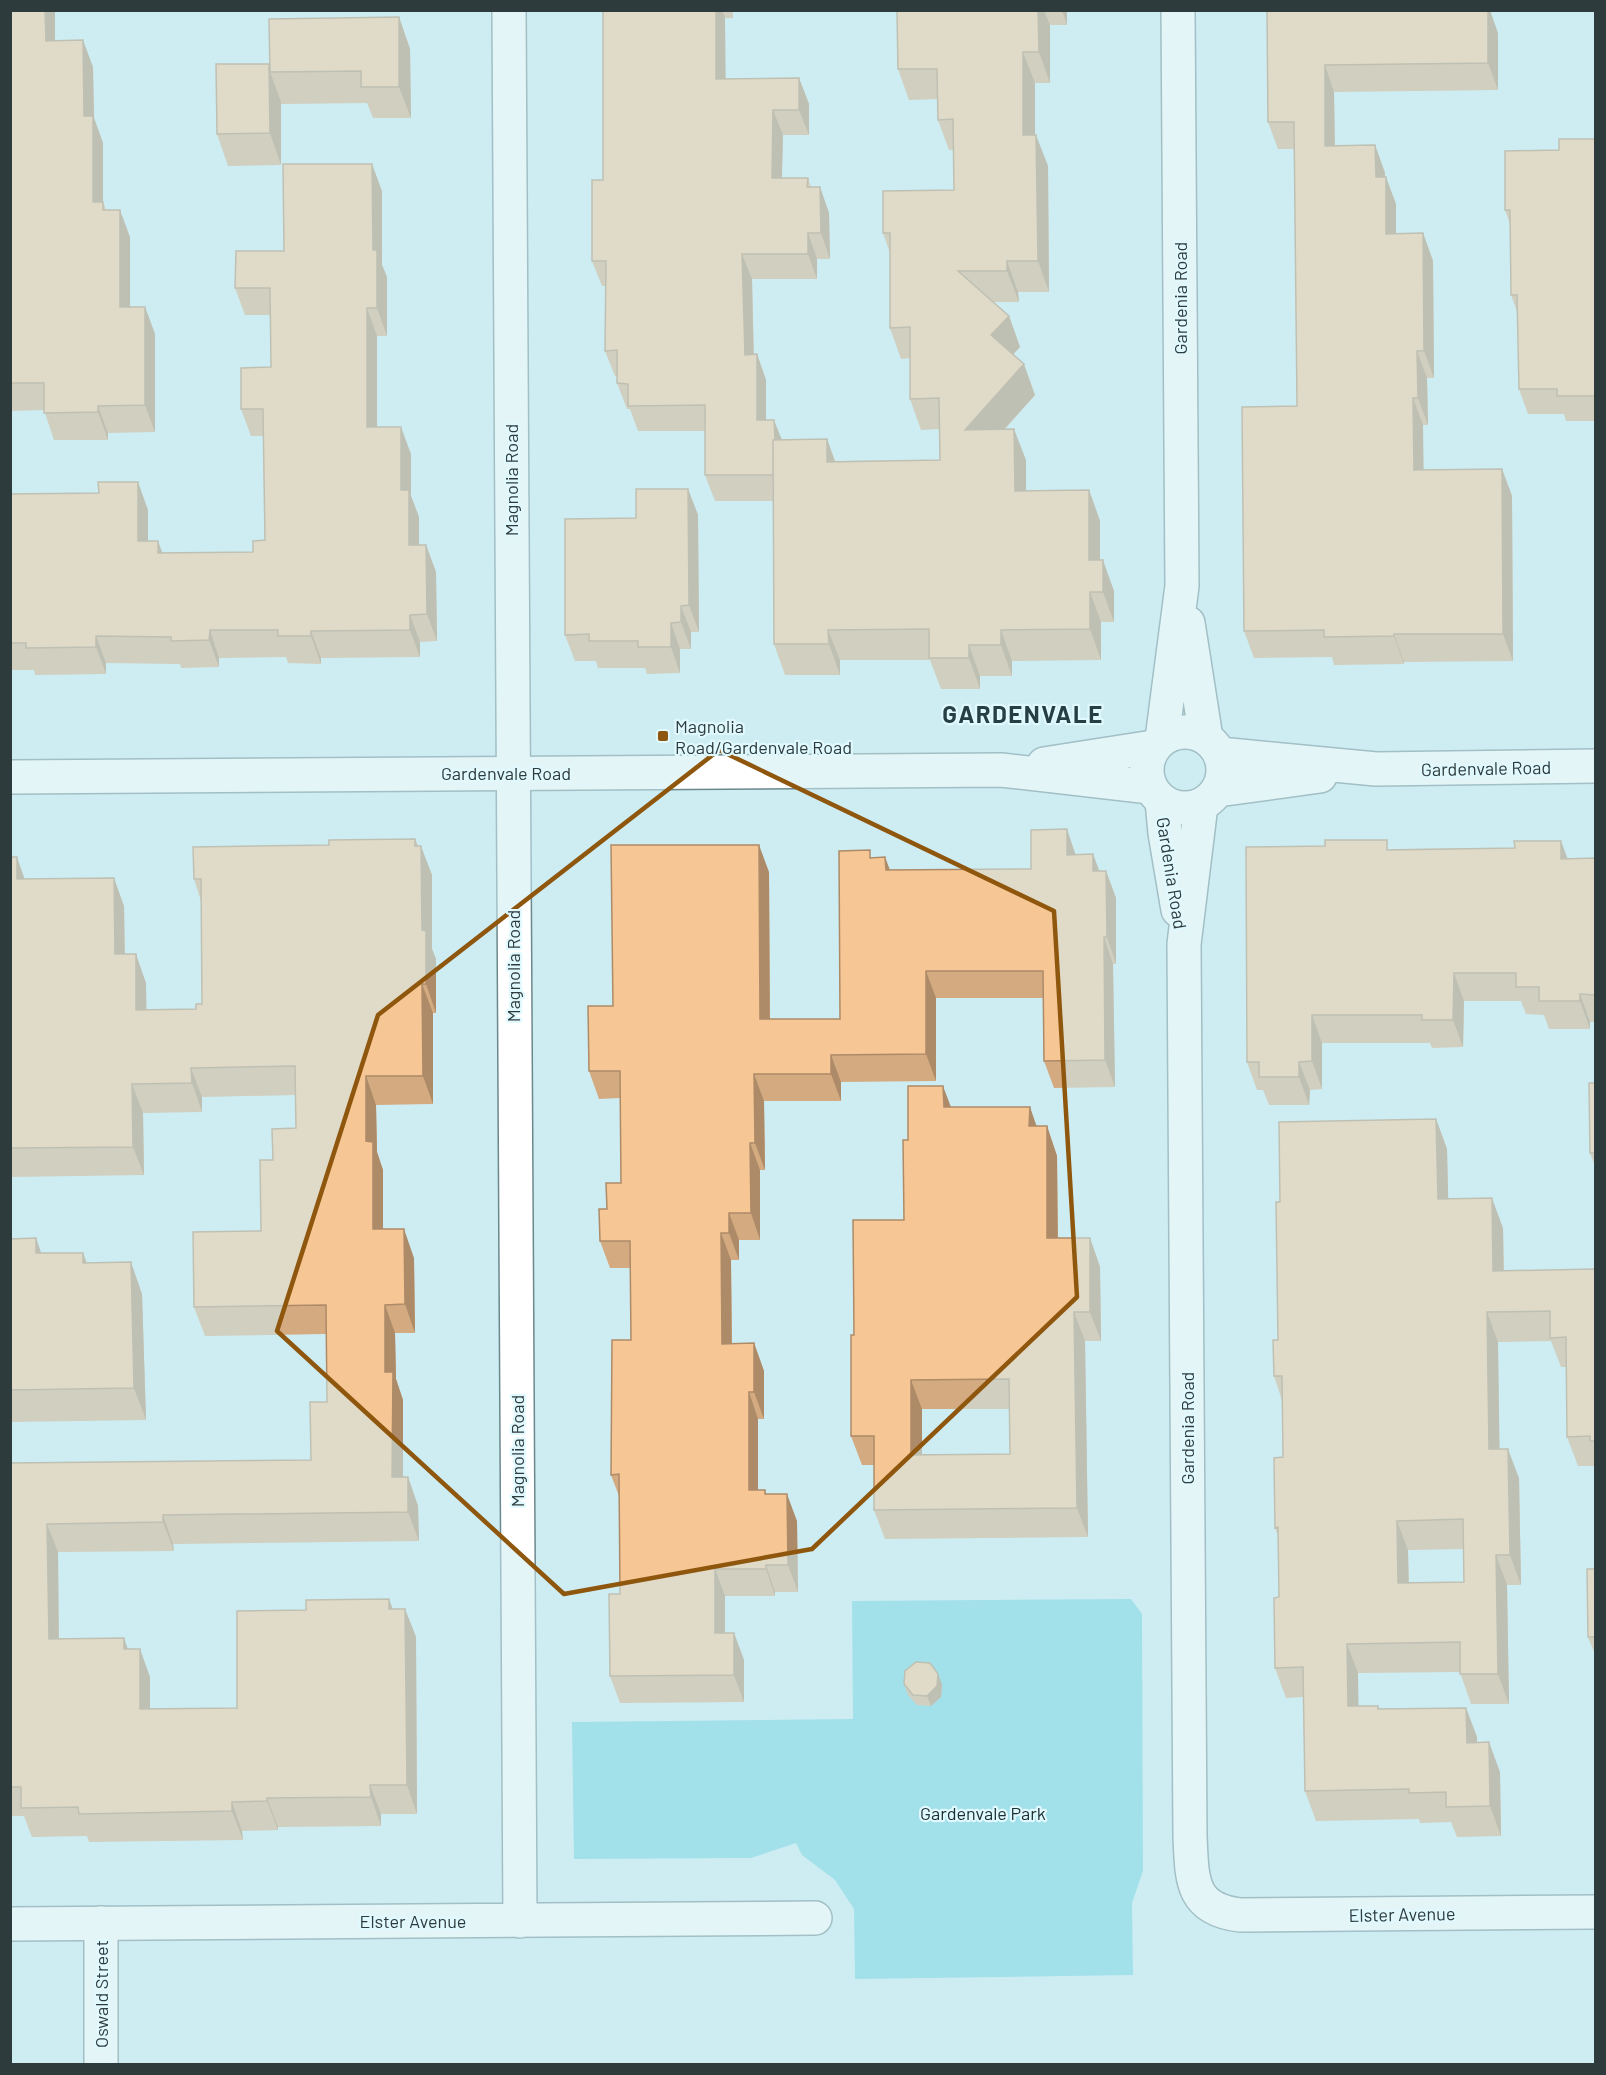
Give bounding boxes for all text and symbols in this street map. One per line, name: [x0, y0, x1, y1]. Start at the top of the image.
street label: Gardenia Road: [1169, 242, 1191, 354]
street label: Magnolia Road: [500, 424, 522, 536]
district label: GARDENVALE: [942, 699, 1104, 728]
place label: Magnolia Road/Gardenvale Road: [675, 715, 852, 758]
marker: Magnolia Road/Gardenvale Road: [656, 729, 670, 743]
street label: Gardenvale Road: [1421, 756, 1551, 780]
street label: Gardenvale Road: [441, 762, 571, 784]
street label: Gardenia Road: [1152, 816, 1192, 930]
street label: Magnolia Road: [502, 910, 524, 1022]
street label: Gardenia Road: [1176, 1372, 1198, 1484]
street label: Magnolia Road: [506, 1395, 528, 1507]
park label: Gardenvale Park: [920, 1802, 1046, 1824]
street label: Elster Avenue: [1348, 1902, 1456, 1926]
street label: Elster Avenue: [360, 1910, 466, 1932]
street label: Oswald Street: [90, 1940, 112, 2048]

